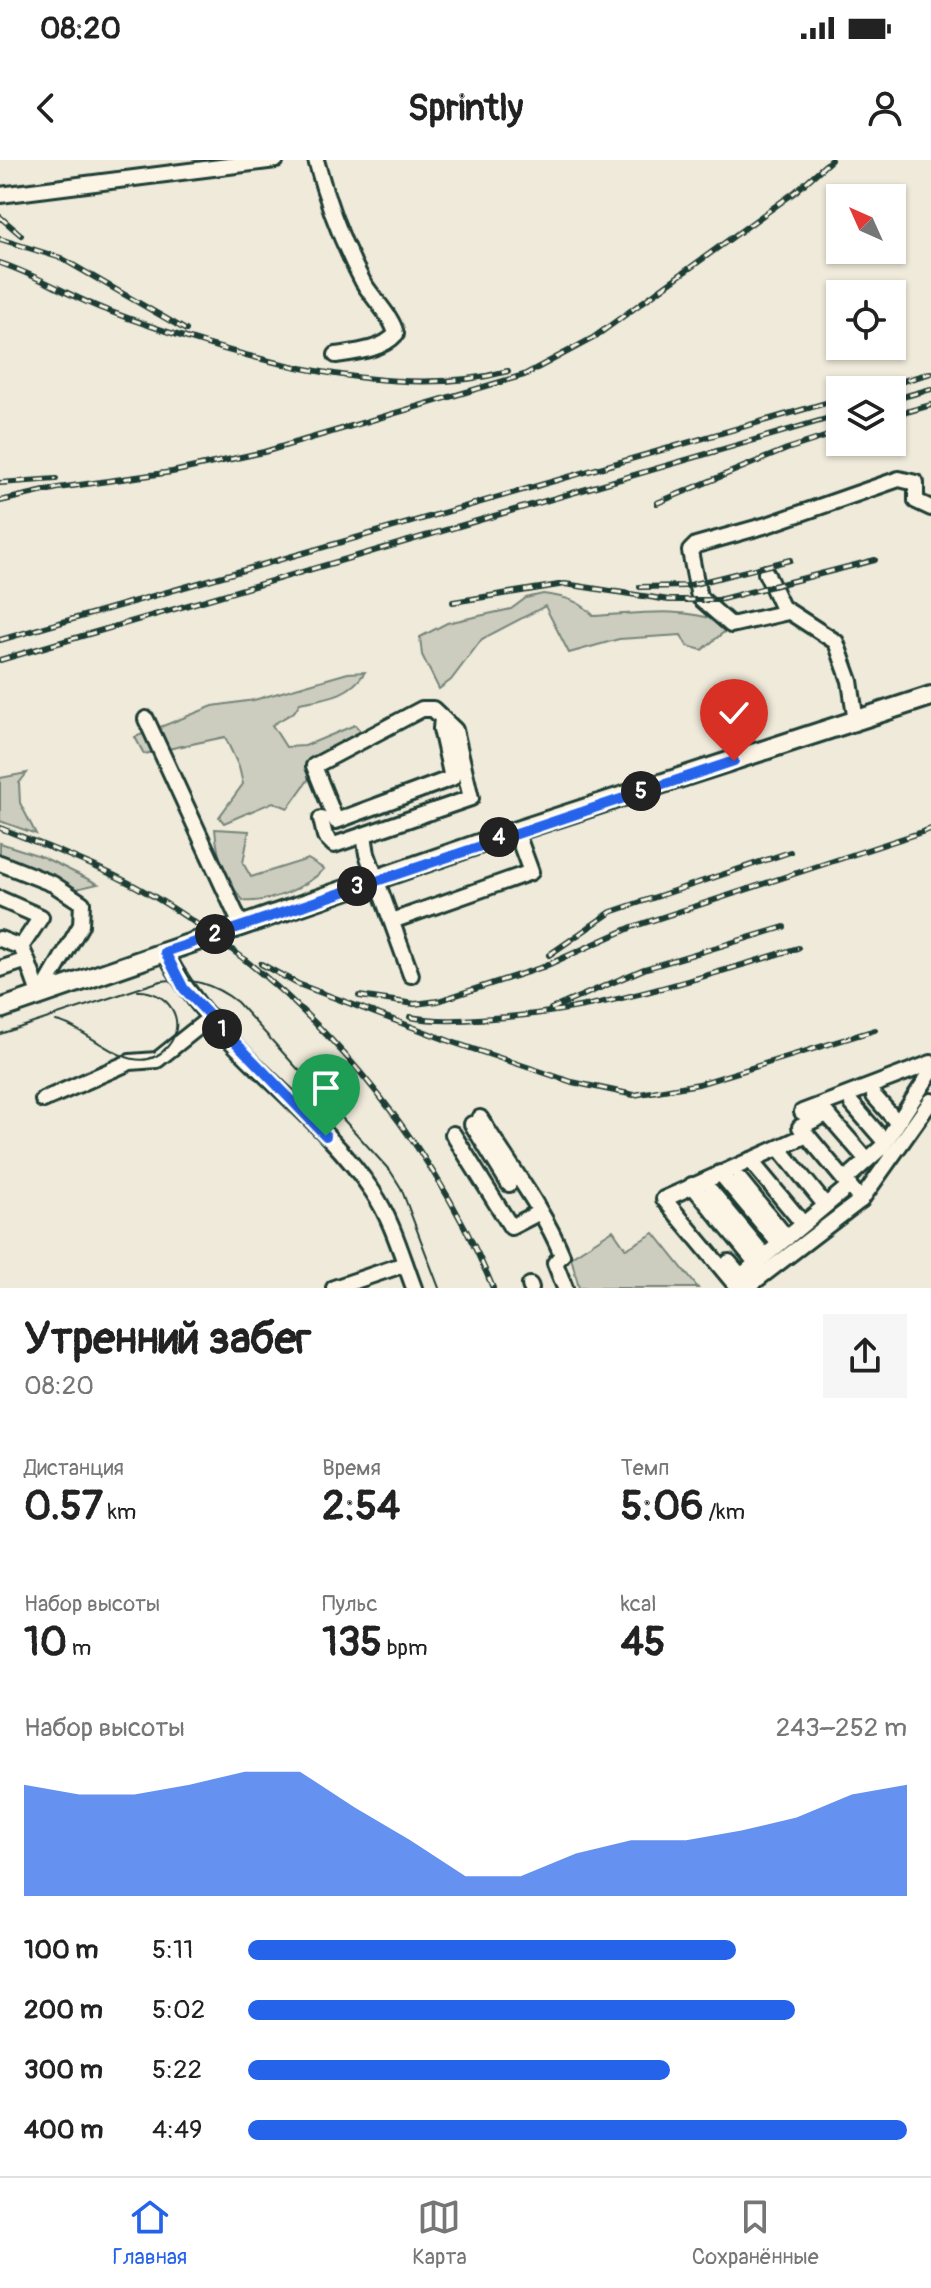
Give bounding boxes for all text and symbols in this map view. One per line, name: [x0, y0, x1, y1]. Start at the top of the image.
text: 08:20: [40, 10, 121, 47]
icon: back: [24, 86, 68, 130]
text: Sprintly: [408, 86, 523, 131]
icon: person: [863, 86, 907, 130]
north arrow: [826, 184, 906, 264]
map controls: [826, 184, 906, 456]
button: locate: [826, 280, 906, 360]
button: layers: [826, 376, 906, 456]
pin: [700, 679, 768, 761]
icon: check: [712, 691, 756, 735]
pin: 5: [621, 771, 661, 811]
text: 5: [635, 777, 647, 805]
pin: 4: [479, 817, 519, 857]
text: 4: [493, 823, 505, 851]
pin: 3: [337, 866, 377, 906]
text: 3: [351, 872, 363, 900]
pin: 2: [195, 914, 235, 954]
text: 2: [209, 920, 221, 948]
pin: 1: [202, 1009, 242, 1049]
text: 1: [218, 1015, 226, 1043]
pin: [292, 1054, 360, 1136]
icon: arrive: [304, 1066, 348, 1110]
text: Утренний забег: [24, 1312, 311, 1367]
button: share: [823, 1314, 907, 1398]
text: 08:20: [24, 1370, 94, 1402]
text: Дистанция: [24, 1454, 124, 1482]
text: Время: [322, 1454, 381, 1482]
text: Темп: [621, 1454, 669, 1482]
text: 0.57: [24, 1482, 103, 1531]
text: 2:54: [322, 1482, 400, 1531]
text: 5:06: [621, 1482, 704, 1531]
text: km: [103, 1498, 136, 1526]
text: /km: [704, 1498, 745, 1526]
text: Набор высоты: [24, 1590, 160, 1618]
text: Пульс: [322, 1590, 378, 1618]
text: kcal: [621, 1590, 656, 1618]
text: 10: [24, 1618, 67, 1667]
text: 135: [322, 1618, 382, 1667]
text: 45: [621, 1618, 666, 1667]
text: m: [67, 1634, 91, 1662]
text: bpm: [382, 1634, 427, 1662]
text: Набор высоты: [24, 1712, 185, 1744]
text: 243–252 m: [776, 1712, 907, 1744]
text: 100 m: [24, 1934, 98, 1966]
text: 5:11: [152, 1934, 193, 1966]
text: 200 m: [24, 1994, 103, 2026]
text: 5:02: [152, 1994, 205, 2026]
text: 300 m: [24, 2054, 103, 2086]
text: 5:22: [152, 2054, 202, 2086]
text: 400 m: [24, 2114, 103, 2146]
text: 4:49: [152, 2114, 203, 2146]
tab: Главная: [112, 2195, 187, 2271]
tab: Карта: [412, 2195, 467, 2271]
tab: Сохранённые: [692, 2195, 818, 2271]

